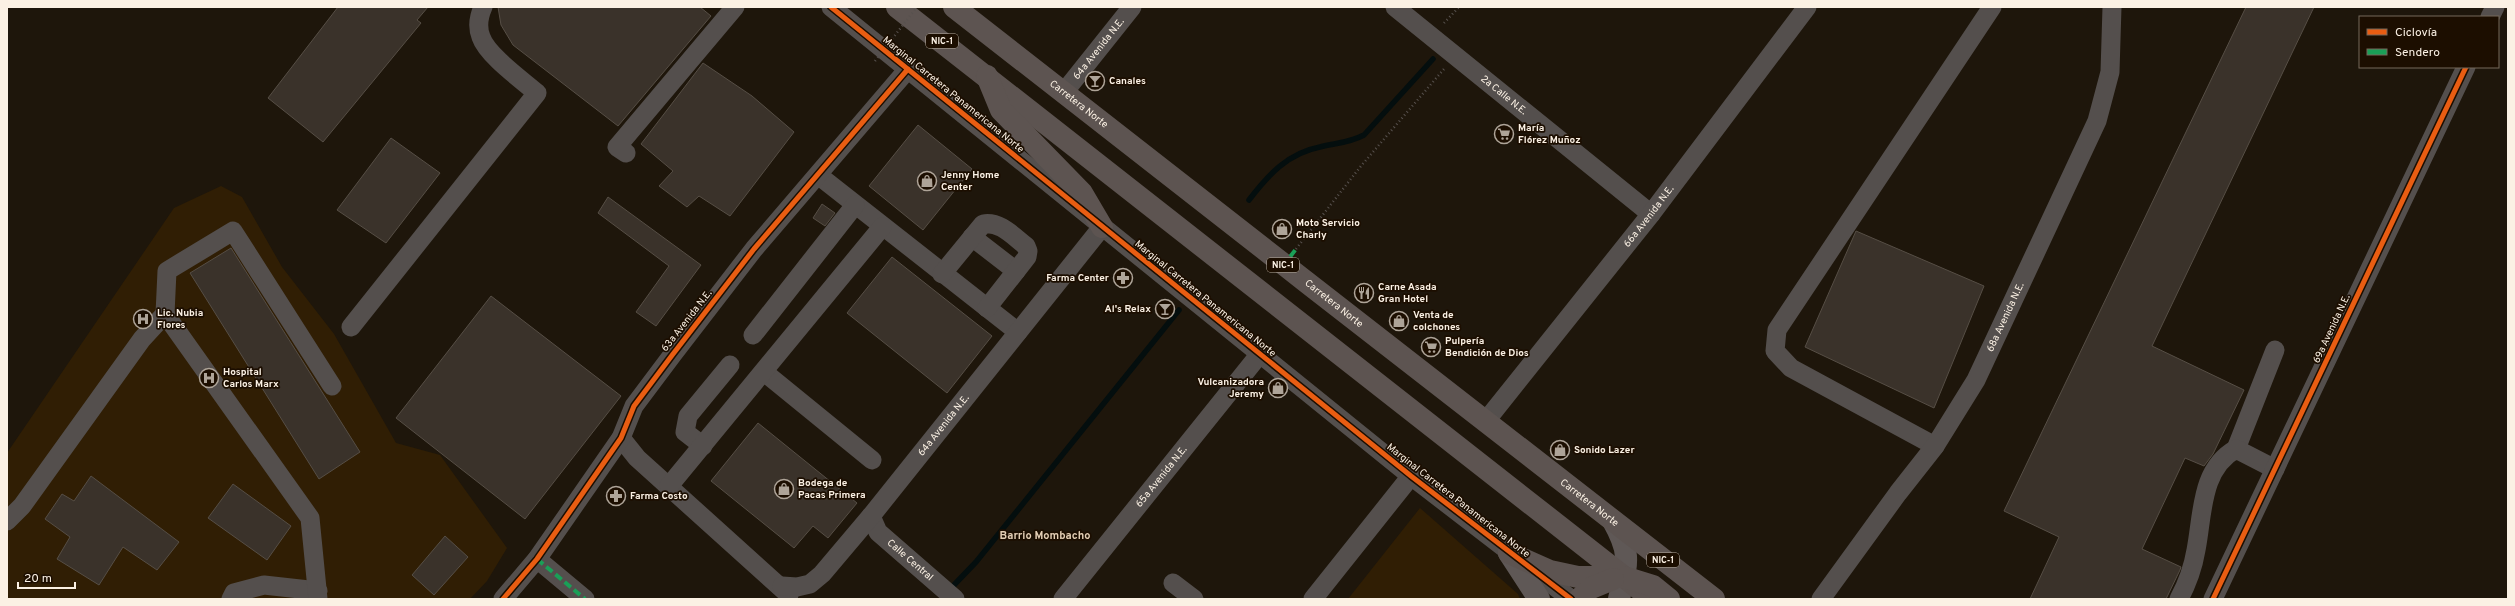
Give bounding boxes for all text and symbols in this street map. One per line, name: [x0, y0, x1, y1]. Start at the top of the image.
street label: 64a Avenida N.E.: [1070, 15, 1127, 82]
legend: [2359, 16, 2499, 68]
text: Ciclovía: [2395, 25, 2437, 41]
street label: Marginal Carretera Panamericana Norte: [880, 34, 1026, 156]
road number: NIC-1: [926, 34, 958, 48]
text: Sendero: [2395, 45, 2440, 61]
bar icon: Canales: [1084, 70, 1106, 92]
street label: 2a Calle N.E.: [1478, 72, 1530, 118]
place label: Canales: [1109, 75, 1146, 88]
street label: Carretera Norte: [1047, 77, 1111, 131]
place label: María Flórez Muñoz: [1518, 122, 1581, 147]
supermarket icon: María Flórez Muñoz: [1493, 123, 1515, 145]
place label: Jenny Home Center: [941, 169, 1000, 194]
shop icon: Jenny Home Center: [916, 170, 938, 192]
street label: 66a Avenida N.E.: [1621, 183, 1677, 250]
place label: Moto Servicio Charly: [1296, 217, 1360, 242]
shop icon: Moto Servicio Charly: [1271, 218, 1293, 240]
street label: Marginal Carretera Panamericana Norte: [1132, 238, 1278, 360]
road number: NIC-1: [1267, 258, 1299, 272]
pharmacy icon: Farma Center: [1112, 267, 1134, 289]
place label: Farma Center: [1046, 272, 1110, 285]
street label: Carretera Norte: [1302, 277, 1366, 331]
street label: 68a Avenida N.E.: [1984, 280, 2027, 354]
place label: Carne Asada Gran Hotel: [1378, 281, 1437, 306]
restaurant icon: Carne Asada Gran Hotel: [1353, 282, 1375, 304]
street label: 63a Avenida N.E.: [659, 287, 715, 355]
street label: 69a Avenida N.E.: [2310, 292, 2354, 366]
bar icon: Al's Relax: [1154, 298, 1176, 320]
place label: Al's Relax: [1105, 303, 1151, 316]
place label: Lic. Nubia Flores: [157, 307, 203, 332]
hospital icon: Lic. Nubia Flores: [132, 308, 154, 330]
place label: Venta de colchones: [1413, 309, 1460, 334]
shop icon: Venta de colchones: [1388, 310, 1410, 332]
place label: Pulpería Bendición de Dios: [1445, 335, 1529, 360]
supermarket icon: Pulpería Bendición de Dios: [1420, 336, 1442, 358]
place label: Hospital Carlos Marx: [223, 366, 279, 391]
hospital icon: Hospital Carlos Marx: [198, 367, 220, 389]
place label: Vulcanizadora Jeremy: [1197, 376, 1264, 401]
shop icon: Vulcanizadora Jeremy: [1267, 377, 1289, 399]
street label: 64a Avenida N.E.: [915, 392, 972, 459]
shop icon: Sonido Lazer: [1549, 439, 1571, 461]
street label: Marginal Carretera Panamericana Norte: [1384, 441, 1532, 561]
street label: 65a Avenida N.E.: [1133, 443, 1190, 510]
place label: Sonido Lazer: [1574, 444, 1635, 457]
street label: Carretera Norte: [1557, 476, 1621, 530]
place label: Bodega de Pacas Primera: [798, 477, 866, 502]
shop icon: Bodega de Pacas Primera: [773, 478, 795, 500]
pharmacy icon: Farma Costo: [605, 485, 627, 507]
place label: Farma Costo: [630, 490, 688, 503]
district label: Barrio Mombacho: [1000, 529, 1090, 543]
street label: Calle Central: [884, 536, 936, 584]
road number: NIC-1: [1647, 553, 1679, 567]
scale bar: [18, 564, 75, 590]
text: 20 m: [24, 571, 52, 587]

